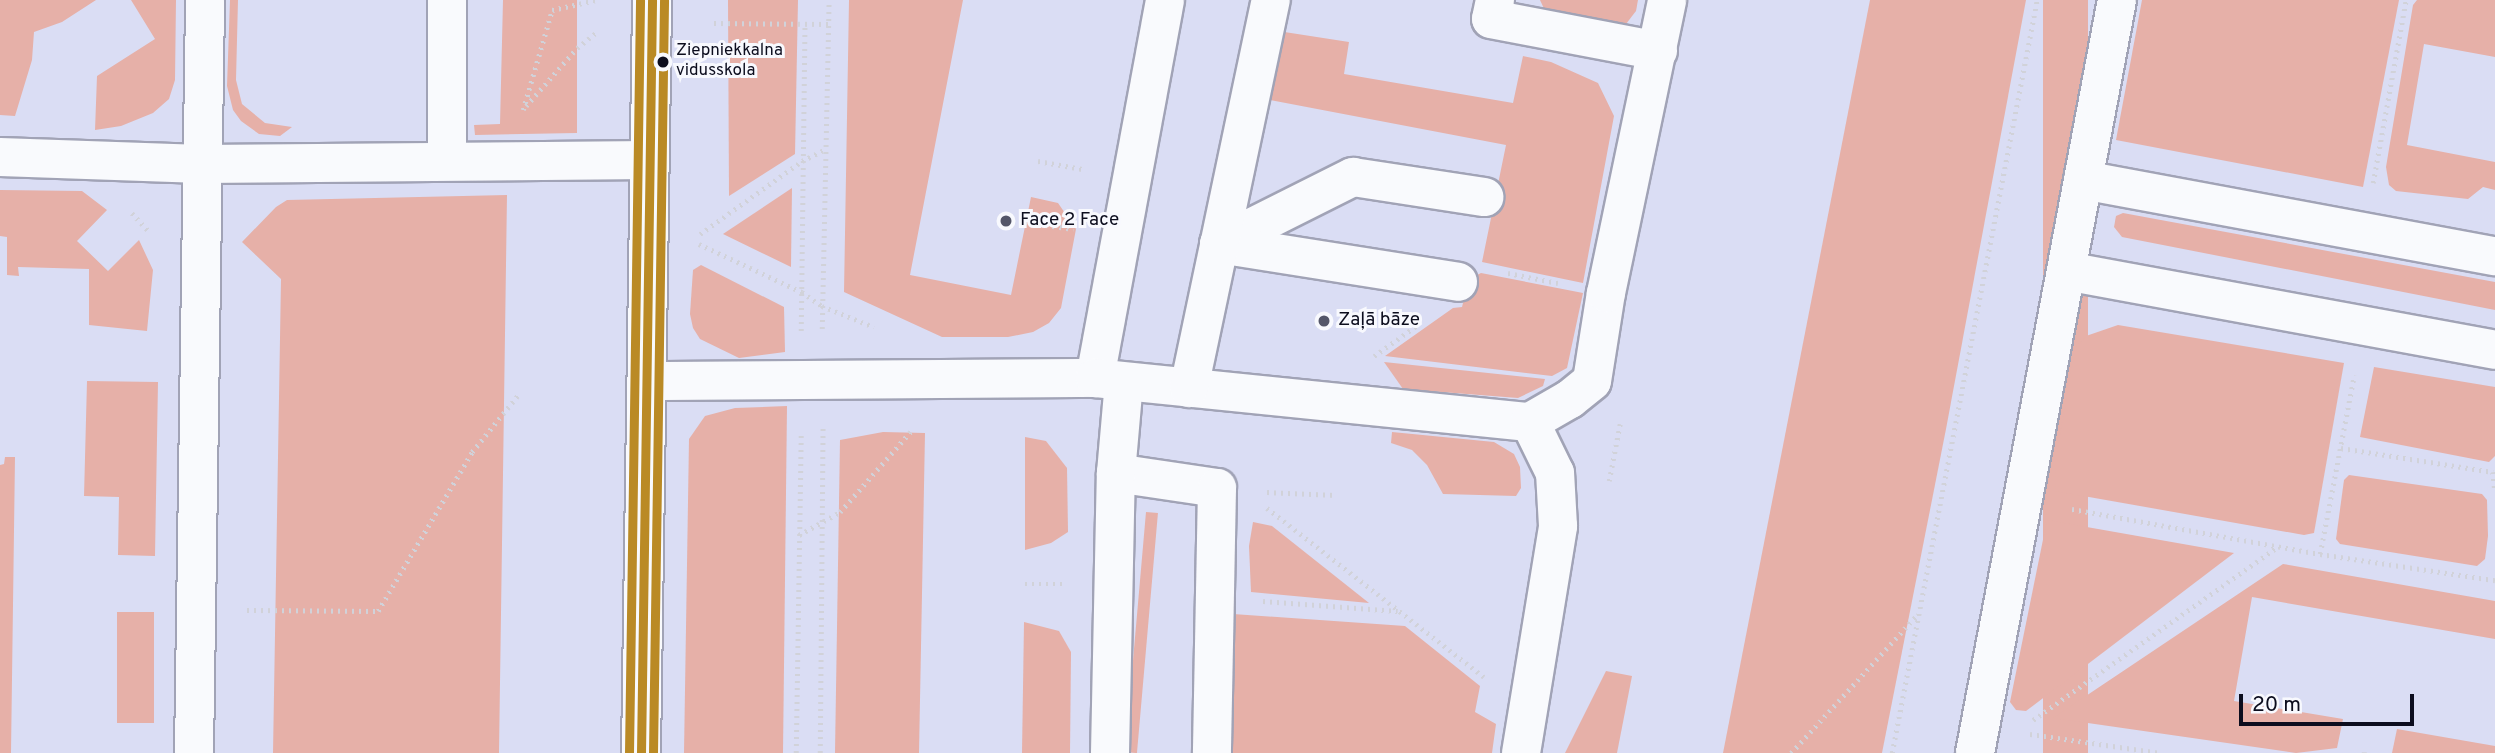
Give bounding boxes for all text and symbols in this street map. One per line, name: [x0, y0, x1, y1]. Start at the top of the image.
place label: Ziepniekkalna vidusskola: [676, 42, 783, 82]
marker: Ziepniekkalna vidusskola: [656, 55, 670, 69]
place label: Face 2 Face: [1020, 210, 1119, 232]
marker: Face 2 Face: [998, 213, 1014, 229]
place label: Zaļā bāze: [1338, 310, 1420, 332]
marker: Zaļā bāze: [1316, 313, 1332, 329]
scale bar: [2243, 680, 2418, 724]
text: 20 m: [2252, 692, 2301, 719]

